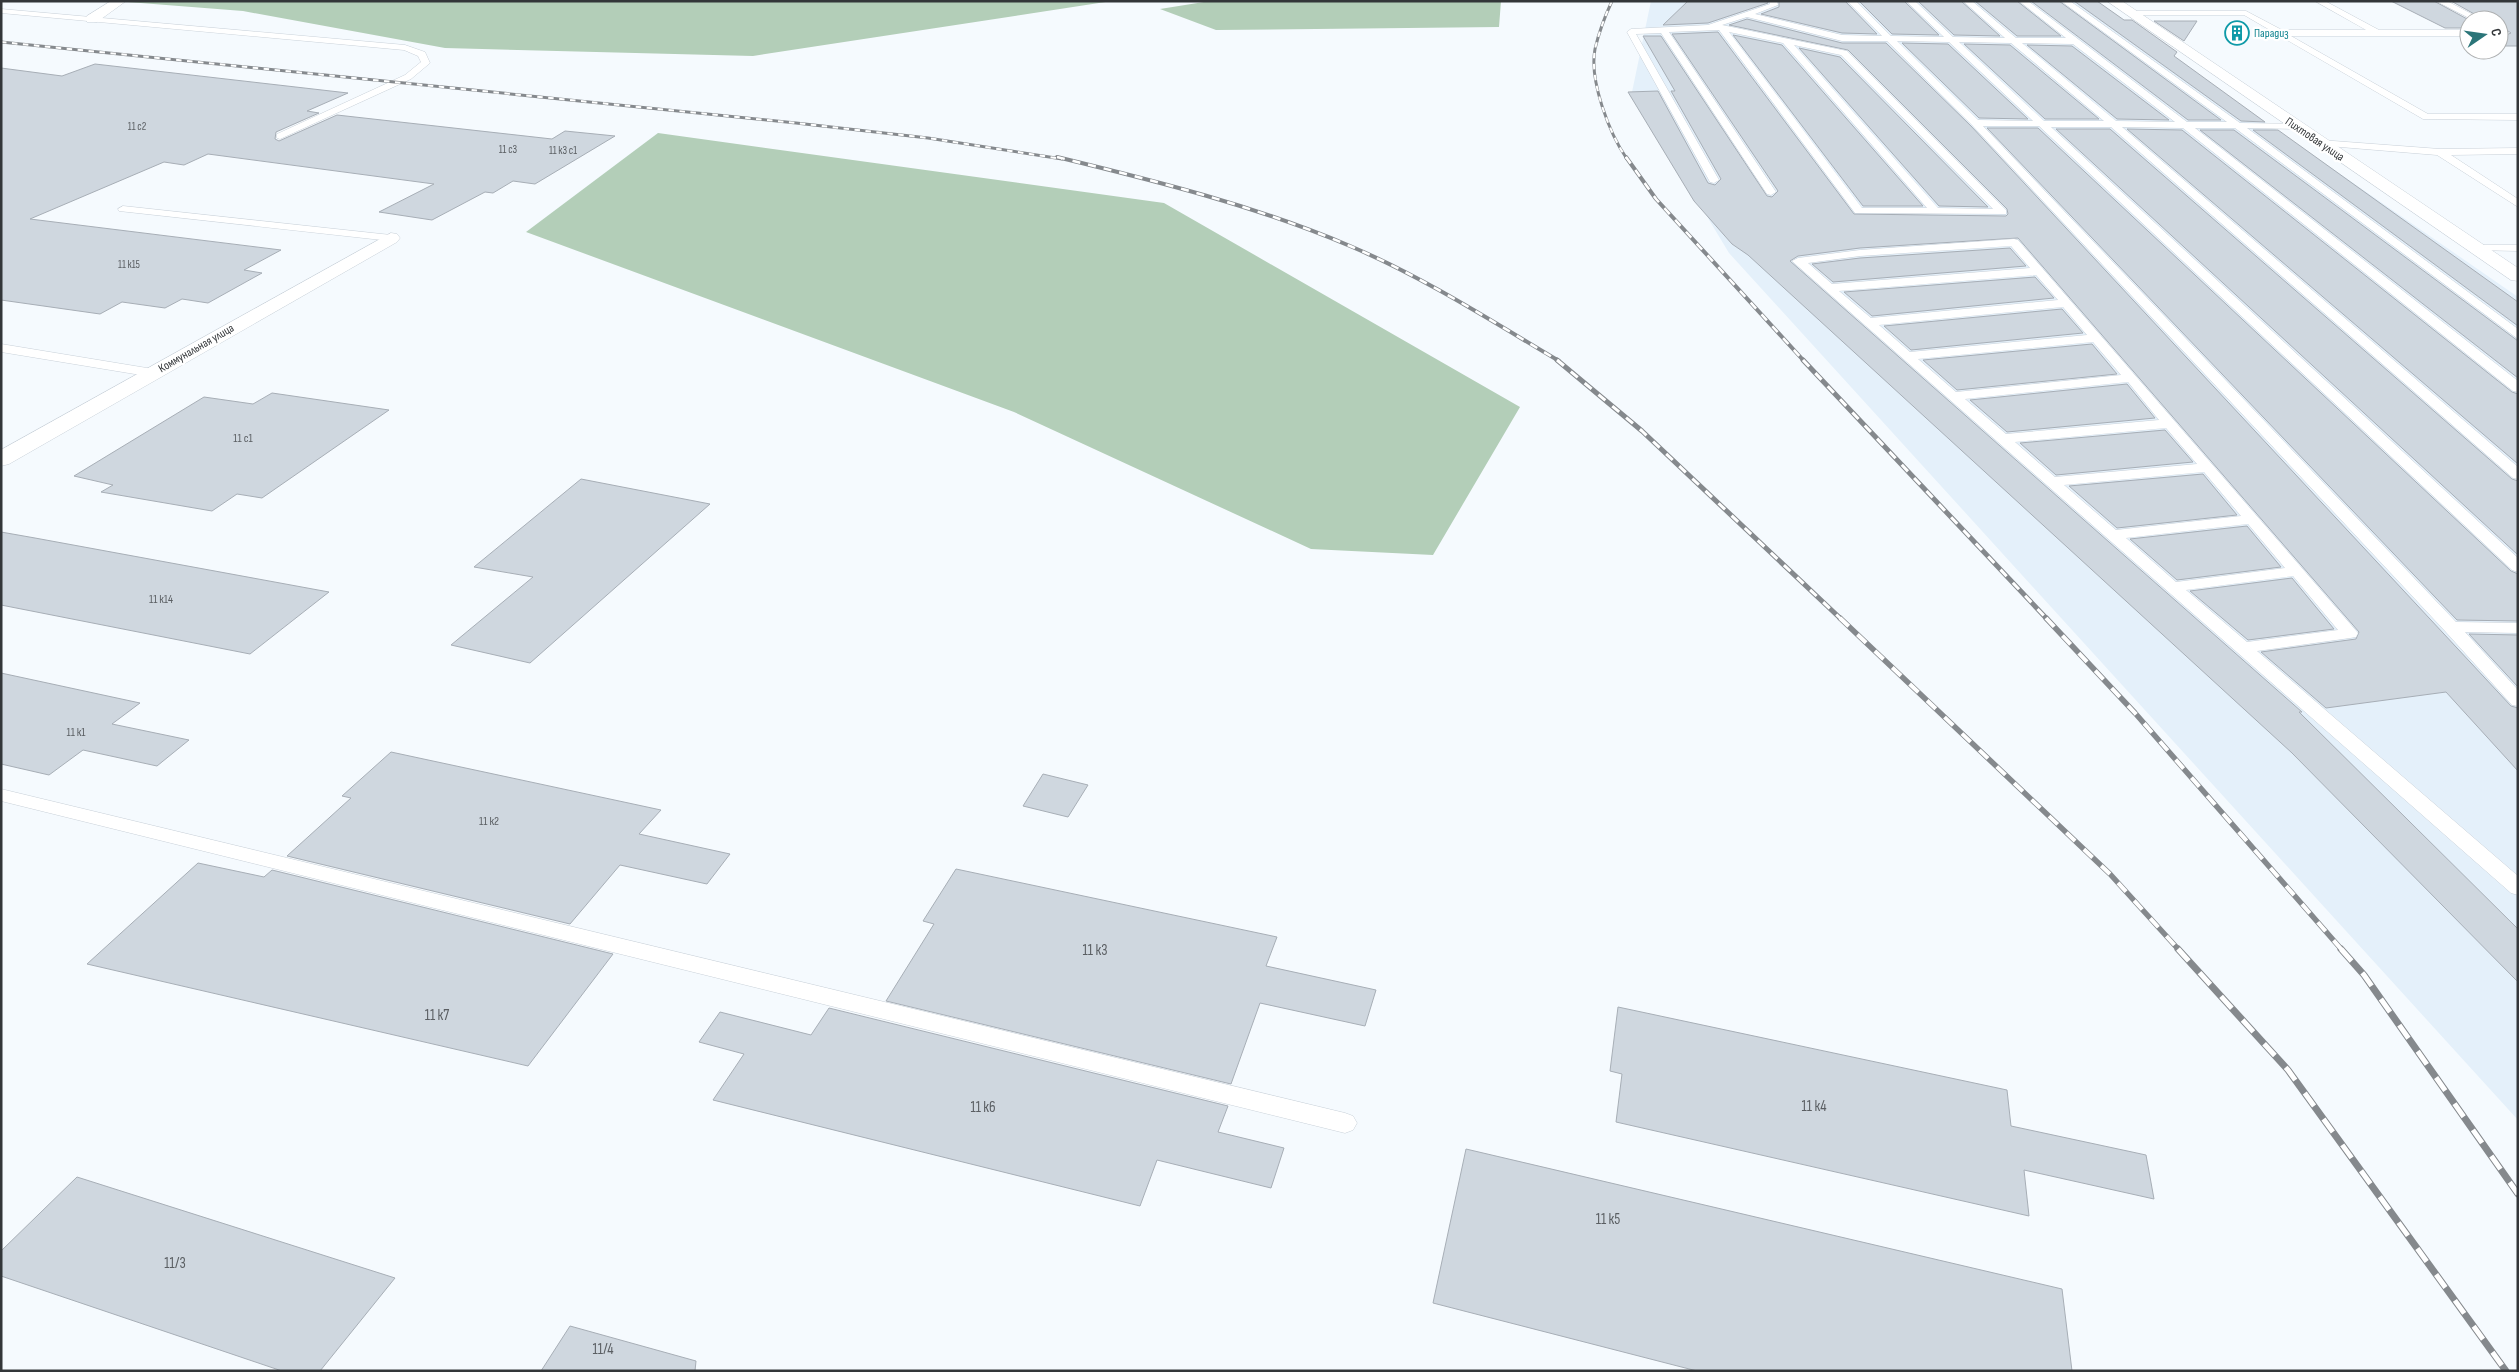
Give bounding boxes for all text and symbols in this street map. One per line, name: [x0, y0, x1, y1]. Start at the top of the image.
north arrow: [2459, 10, 2509, 60]
building icon: Парадиз: [2224, 20, 2250, 46]
place label: Парадиз: [2254, 26, 2289, 41]
text: С: [2487, 27, 2505, 38]
street label: Пихтовая улица: [2282, 114, 2347, 165]
house number: 11 с2: [128, 120, 147, 133]
house number: 11 с3: [499, 143, 518, 156]
house number: 11 к3 с1: [549, 144, 577, 157]
house number: 11 к15: [118, 258, 140, 271]
street label: Коммунальная улица: [156, 321, 237, 376]
house number: 11 с1: [233, 431, 253, 446]
house number: 11 к14: [149, 592, 173, 607]
house number: 11 к1: [66, 725, 86, 740]
house number: 11 к2: [479, 814, 499, 829]
house number: 11 к3: [1083, 941, 1107, 960]
house number: 11 к7: [425, 1006, 449, 1025]
house number: 11 к4: [1802, 1097, 1826, 1116]
house number: 11 к6: [970, 1098, 996, 1117]
house number: 11 к5: [1596, 1210, 1620, 1229]
house number: 11/3: [164, 1254, 186, 1273]
house number: 11/4: [593, 1340, 613, 1359]

